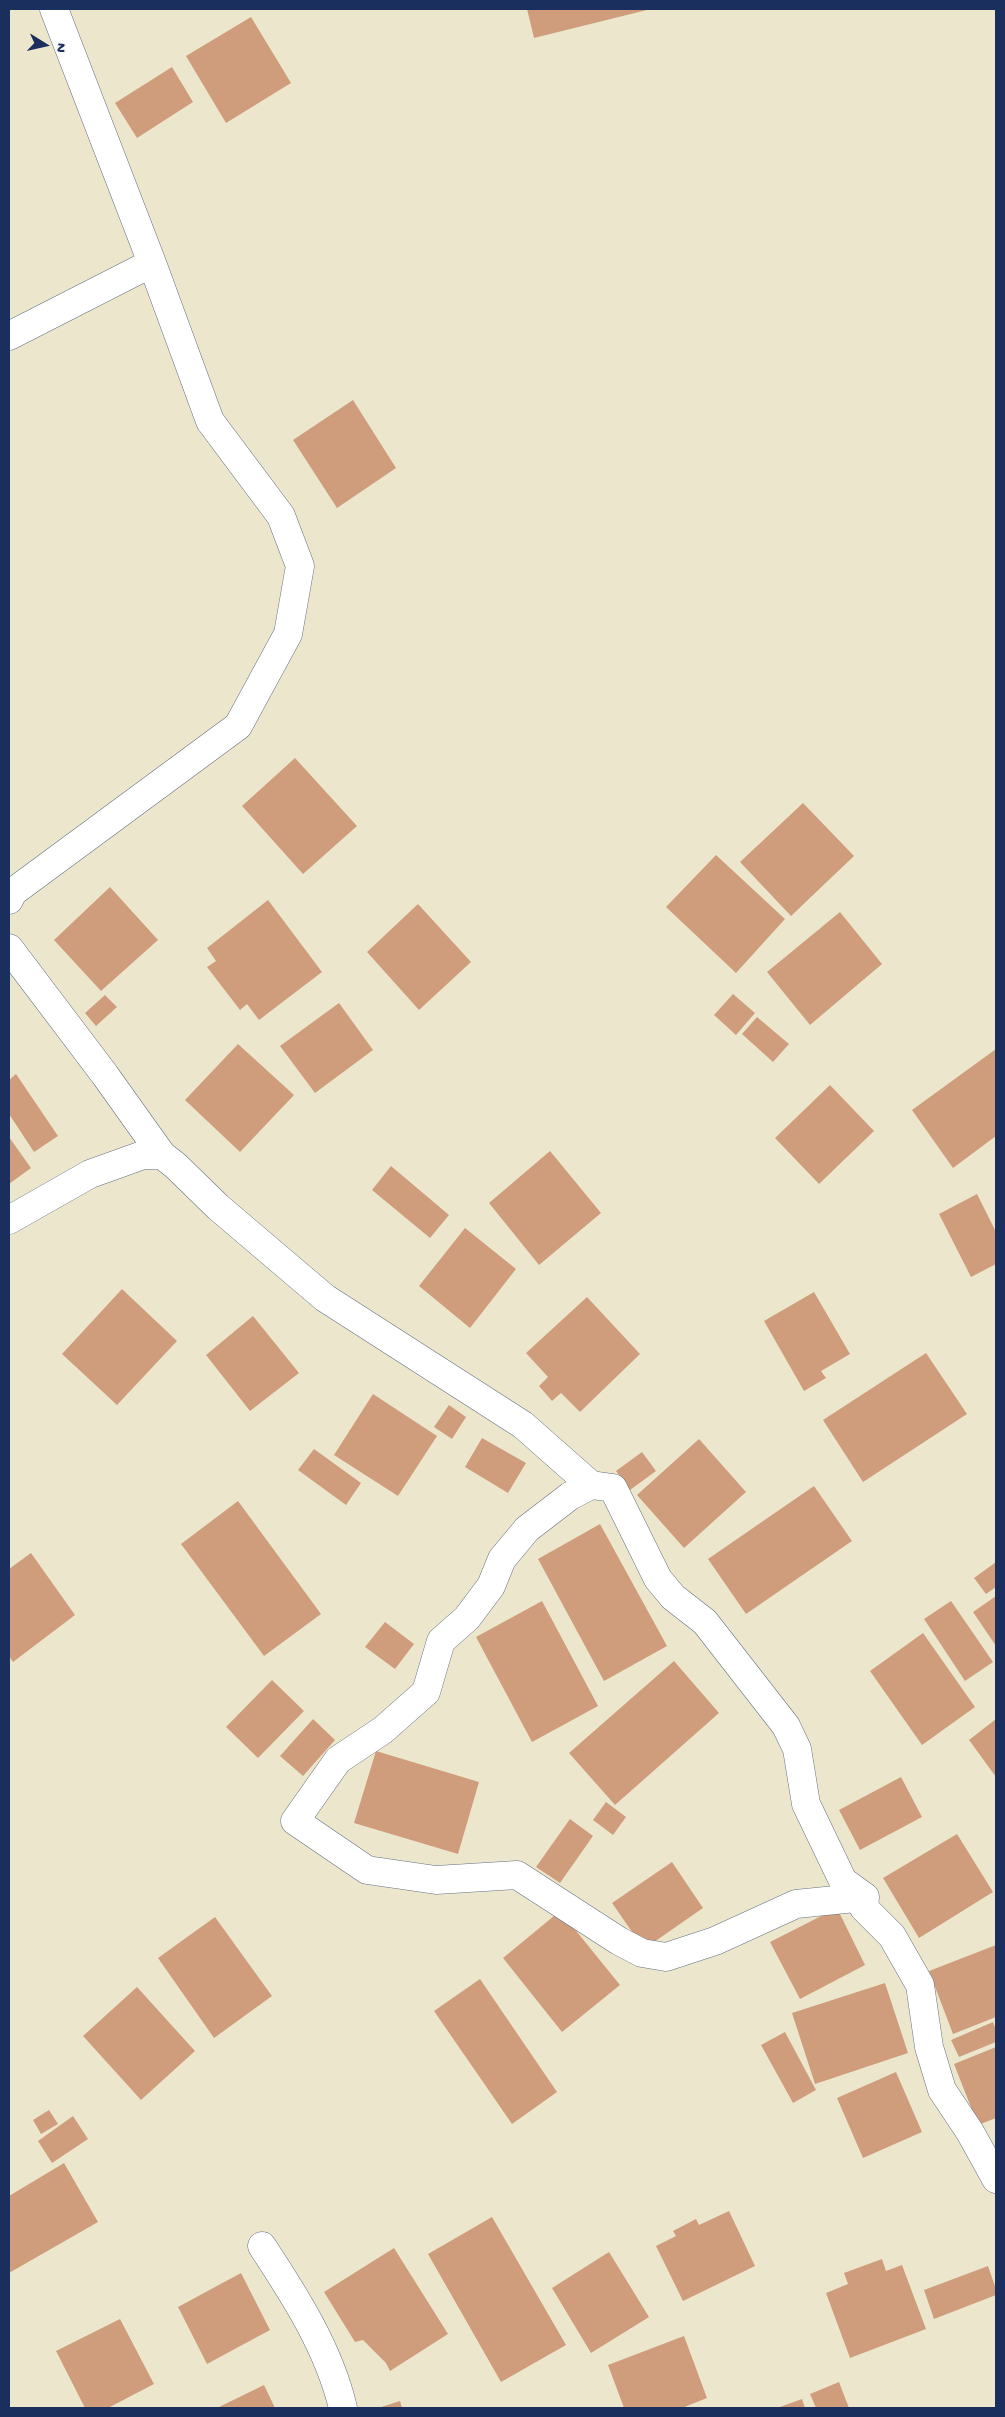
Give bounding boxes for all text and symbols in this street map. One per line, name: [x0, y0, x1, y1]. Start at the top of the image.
north arrow: [20, 20, 70, 70]
text: N: [51, 42, 69, 54]

